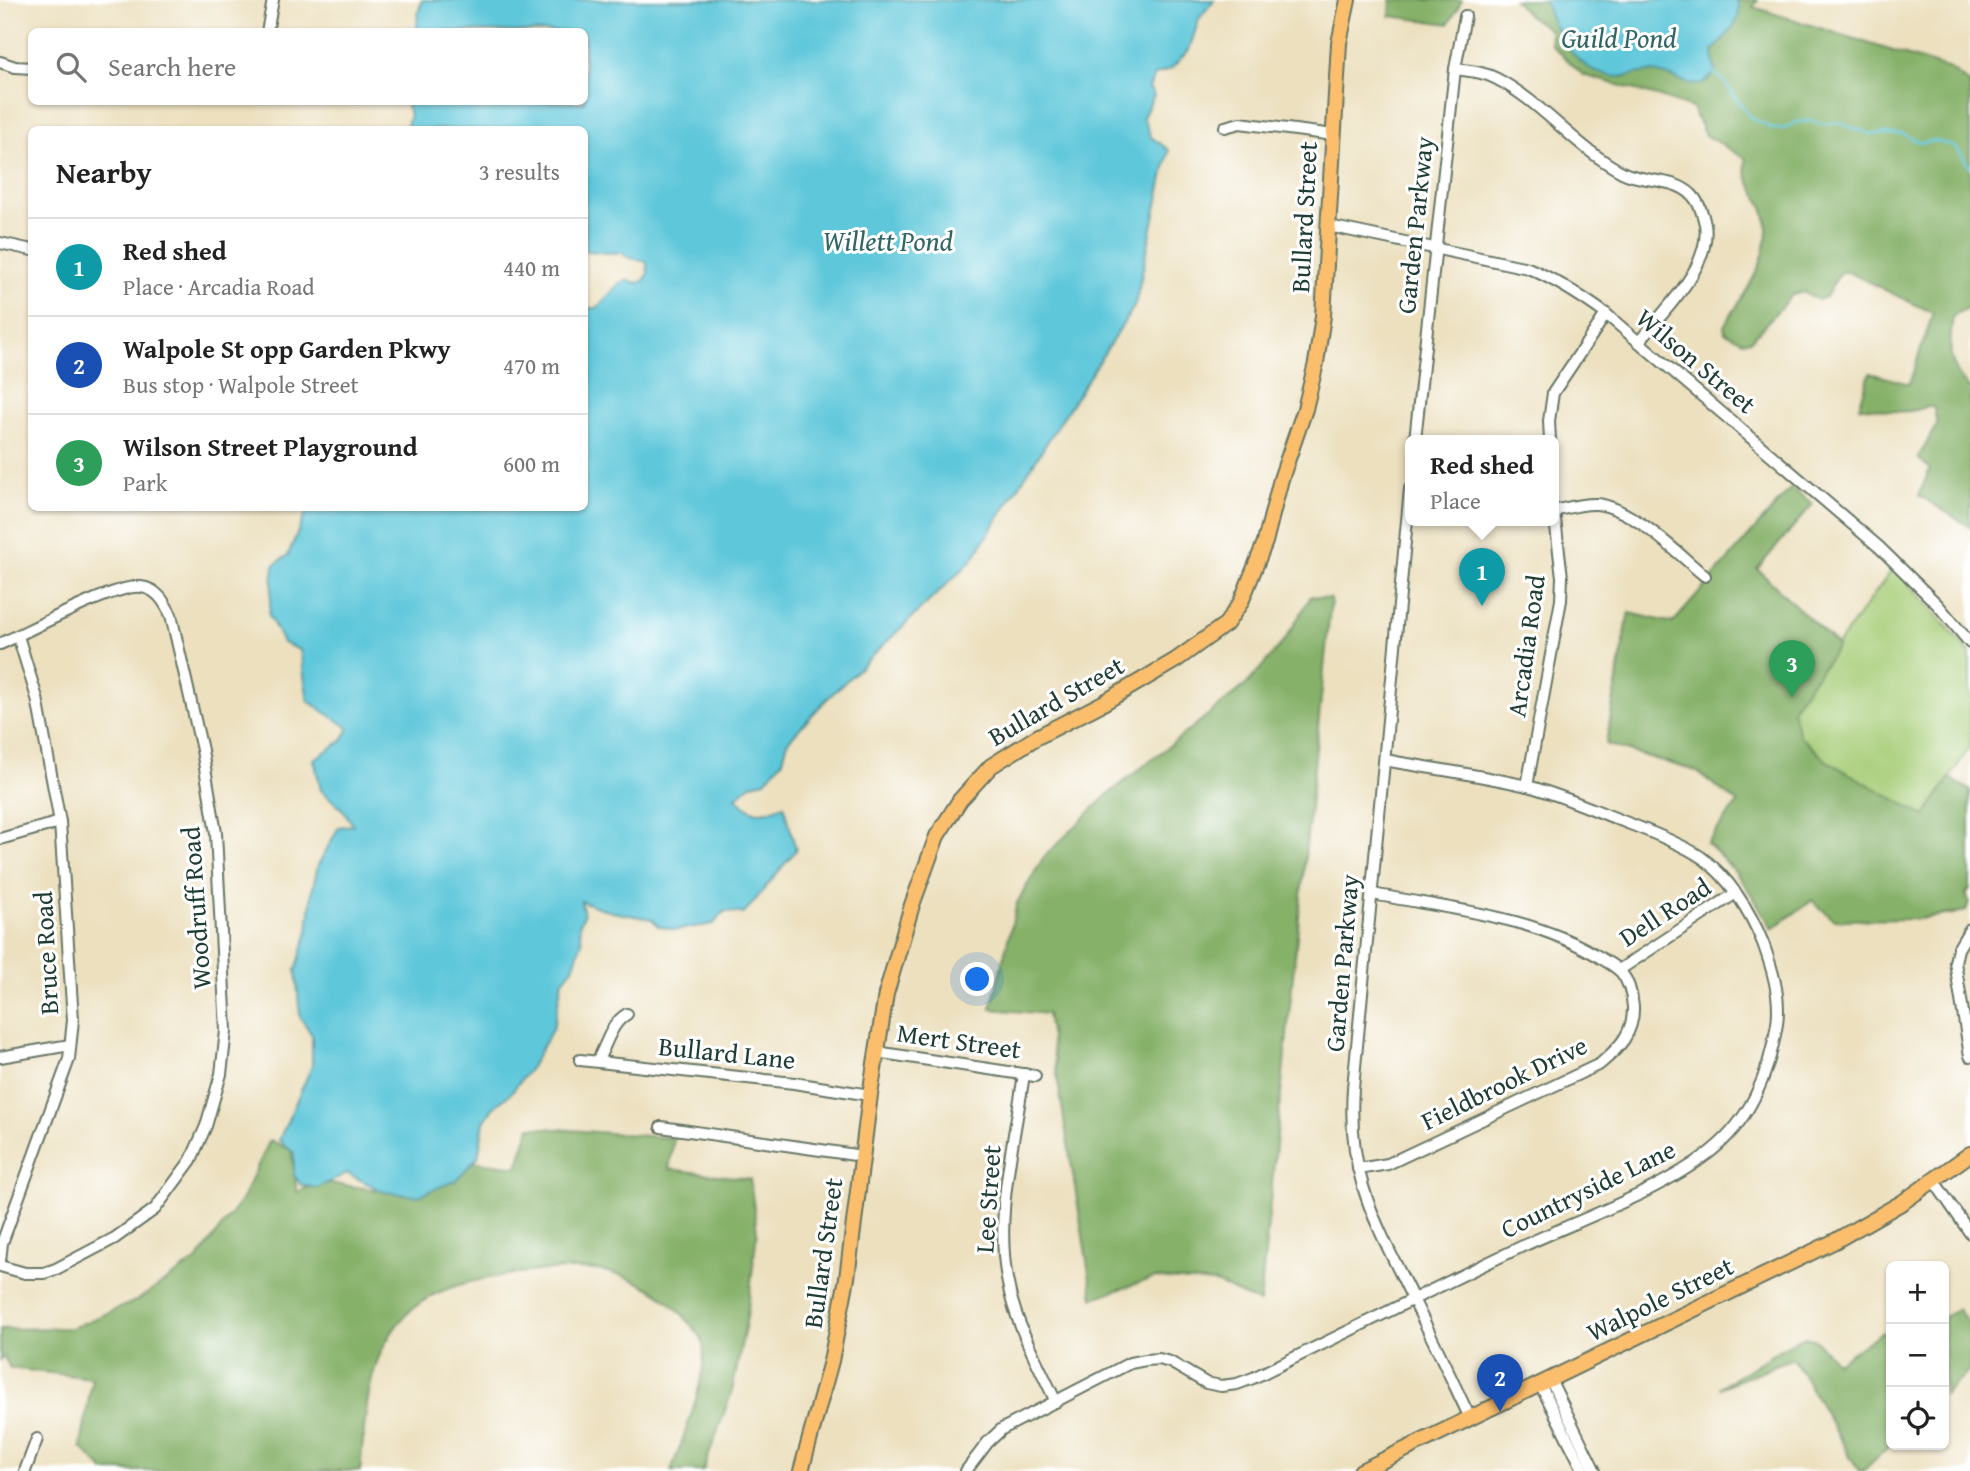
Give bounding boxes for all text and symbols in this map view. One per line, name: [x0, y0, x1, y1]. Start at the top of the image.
water label: Guild Pond: [1561, 17, 1677, 58]
search box: [28, 28, 588, 105]
text: Search here: [108, 47, 236, 86]
icon: search: [52, 48, 90, 86]
street label: Garden Parkway: [1386, 134, 1443, 315]
street label: Bullard Street: [1280, 140, 1327, 294]
text: Nearby: [56, 150, 152, 194]
text: 3 results: [479, 155, 560, 188]
water label: Willett Pond: [823, 220, 953, 261]
text: Red shed: [123, 231, 227, 270]
text: 1: [73, 251, 85, 284]
text: 440 m: [503, 251, 560, 284]
text: Place · Arcadia Road: [123, 270, 315, 303]
street label: Wilson Street: [1628, 299, 1765, 423]
text: Walpole St opp Garden Pkwy: [123, 329, 451, 368]
text: 2: [73, 349, 85, 382]
text: 470 m: [503, 349, 560, 382]
text: Bus stop · Walpole Street: [123, 368, 359, 401]
text: Wilson Street Playground: [123, 427, 418, 466]
popup: [1405, 435, 1559, 526]
text: Red shed: [1430, 445, 1534, 484]
text: 3: [73, 447, 85, 480]
text: 600 m: [503, 447, 560, 480]
text: Park: [123, 466, 167, 499]
text: Place: [1430, 484, 1481, 517]
pin: 1: [1459, 548, 1505, 606]
street label: Arcadia Road: [1496, 572, 1555, 720]
pin: 3: [1769, 640, 1815, 698]
street label: Bullard Street: [980, 646, 1131, 755]
street label: Woodruff Road: [170, 825, 221, 991]
street label: Dell Road: [1611, 867, 1719, 956]
street label: Garden Parkway: [1314, 873, 1369, 1053]
street label: Bruce Road: [23, 890, 68, 1016]
your location: [960, 962, 994, 996]
street label: Mert Street: [895, 1013, 1024, 1069]
street label: Fieldbrook Drive: [1414, 1025, 1594, 1140]
street label: Bullard Lane: [657, 1026, 797, 1079]
street label: Countryside Lane: [1494, 1129, 1682, 1248]
street label: Lee Street: [964, 1143, 1011, 1254]
street label: Bullard Street: [793, 1175, 852, 1331]
street label: Walpole Street: [1580, 1246, 1740, 1351]
map controls: [1886, 1261, 1949, 1450]
button: +: [1886, 1261, 1949, 1324]
button: −: [1886, 1324, 1949, 1387]
pin: 2: [1477, 1354, 1523, 1412]
button: locate: [1886, 1387, 1949, 1450]

